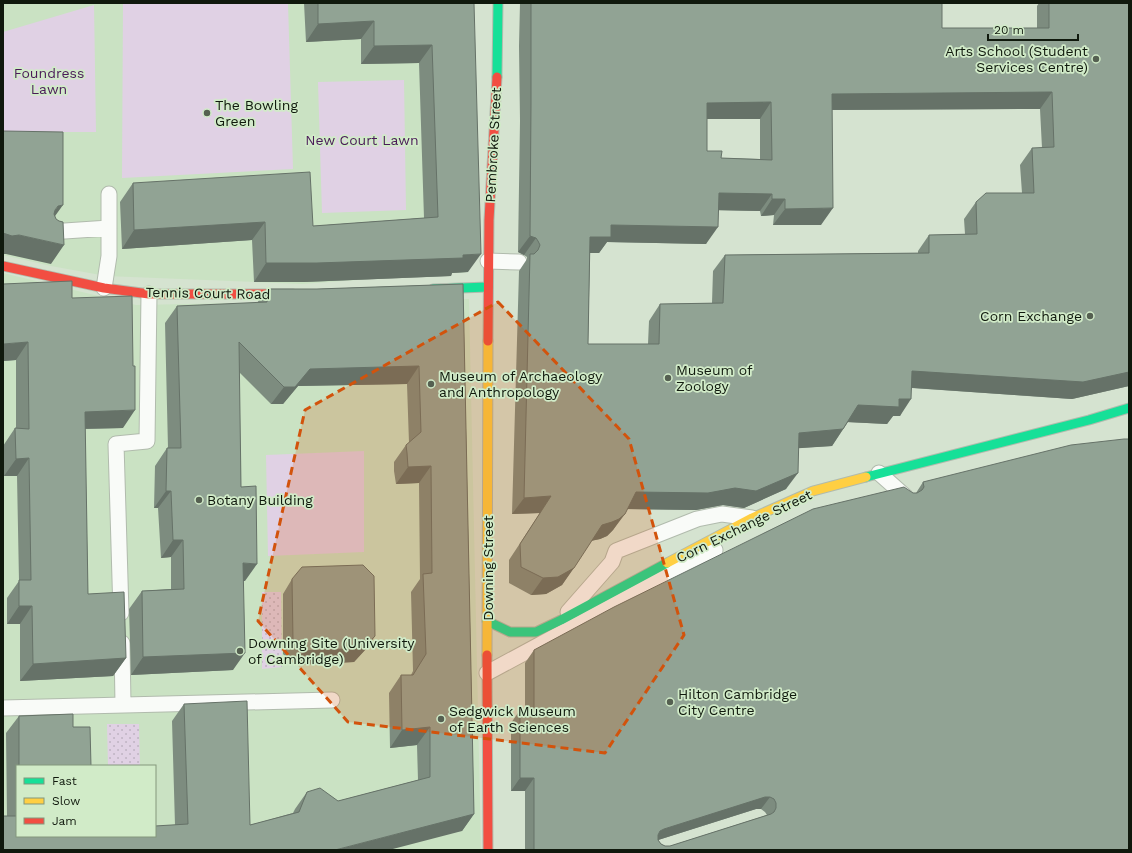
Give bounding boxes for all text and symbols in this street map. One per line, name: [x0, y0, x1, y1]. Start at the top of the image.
scale bar: [988, 16, 1078, 42]
text: 20 m: [994, 23, 1024, 37]
place label: Arts School (Student Services Centre): [945, 43, 1088, 75]
marker: Arts School (Student Services Centre): [1091, 54, 1101, 64]
park label: Foundress Lawn: [14, 65, 84, 97]
street label: Pembroke Street: [482, 87, 504, 203]
place label: The Bowling Green: [215, 97, 298, 129]
marker: The Bowling Green: [202, 108, 212, 118]
park label: New Court Lawn: [305, 132, 419, 148]
street label: Tennis Court Road: [145, 284, 271, 302]
place label: Corn Exchange: [980, 308, 1082, 324]
marker: Corn Exchange: [1085, 311, 1095, 321]
place label: Museum of Zoology: [676, 362, 753, 394]
place label: Museum of Archaeology and Anthropology: [439, 368, 603, 400]
marker: Museum of Zoology: [663, 373, 673, 383]
marker: Museum of Archaeology and Anthropology: [426, 379, 436, 389]
street label: Corn Exchange Street: [674, 486, 814, 566]
place label: Botany Building: [207, 492, 313, 508]
marker: Botany Building: [194, 495, 204, 505]
street label: Downing Street: [480, 515, 496, 621]
place label: Downing Site (University of Cambridge): [248, 635, 415, 667]
marker: Downing Site (University of Cambridge): [235, 646, 245, 656]
place label: Hilton Cambridge City Centre: [678, 686, 797, 718]
marker: Hilton Cambridge City Centre: [665, 697, 675, 707]
place label: Sedgwick Museum of Earth Sciences: [449, 703, 576, 735]
marker: Sedgwick Museum of Earth Sciences: [436, 714, 446, 724]
legend: [16, 765, 156, 837]
text: Fast: [52, 774, 77, 788]
text: Slow: [52, 794, 80, 808]
text: Jam: [52, 814, 77, 828]

